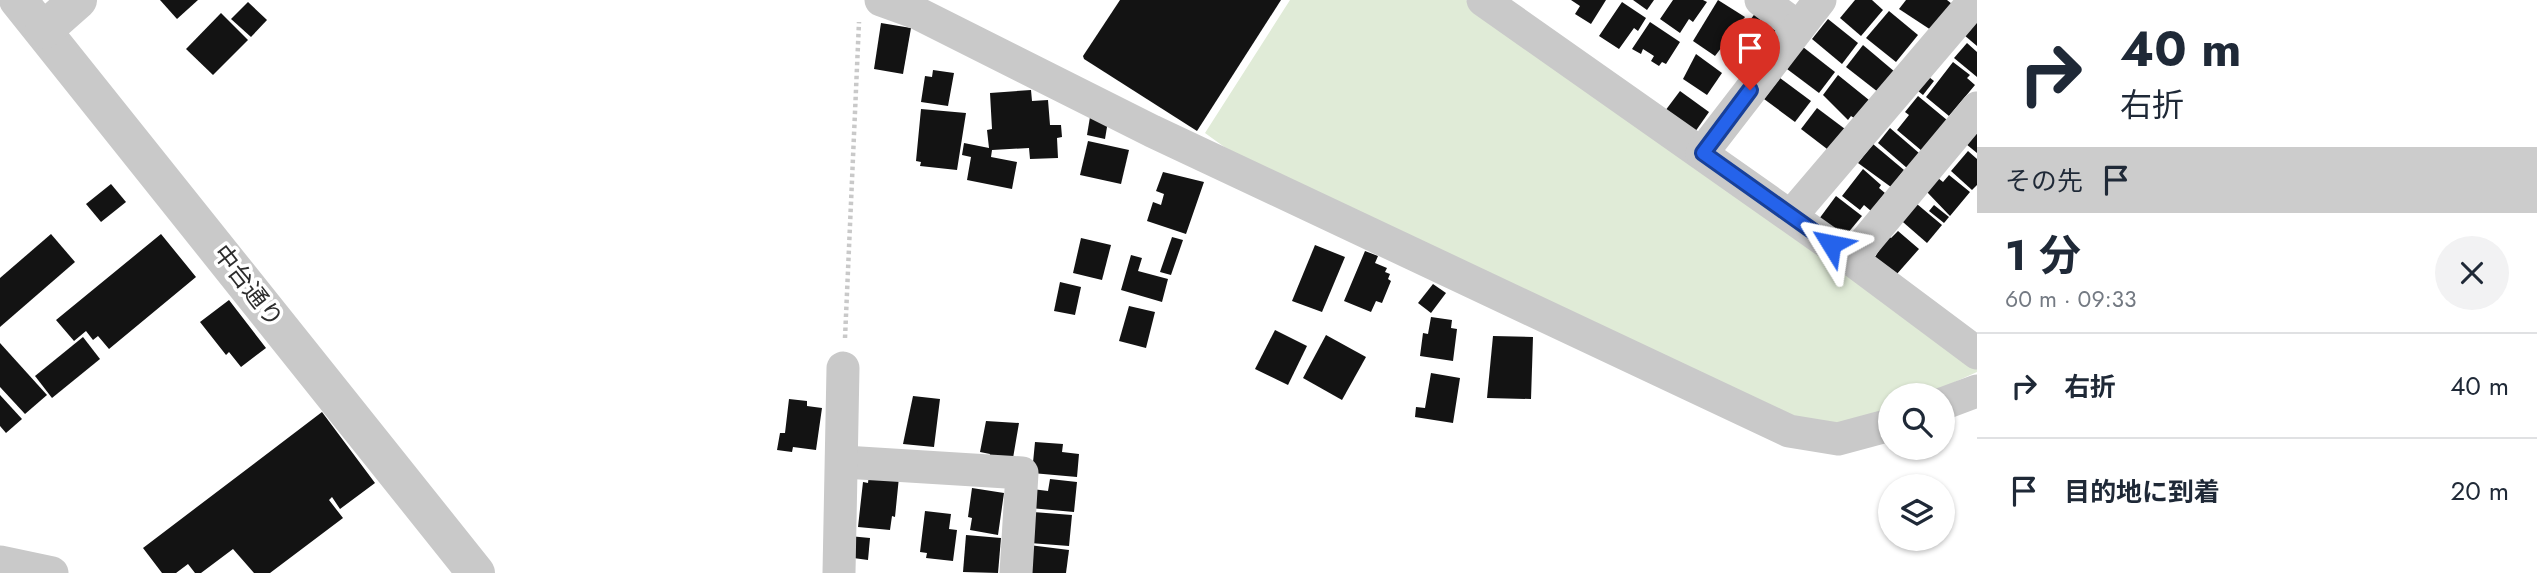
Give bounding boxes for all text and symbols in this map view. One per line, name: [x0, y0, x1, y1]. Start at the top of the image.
text: 40 m: [2120, 14, 2242, 84]
pin: [1720, 18, 1780, 90]
icon: right: [2005, 28, 2096, 119]
icon: arrive: [1731, 29, 1769, 67]
text: 右折: [2120, 82, 2184, 128]
icon: arrive: [2097, 161, 2135, 199]
text: その先: [2005, 162, 2083, 200]
position arrow: [1794, 207, 1868, 281]
text: 1 分: [2005, 225, 2081, 286]
button: close: [2435, 236, 2509, 310]
street label: 中台通り: [205, 237, 292, 334]
text: 60 m · 09:33: [2005, 282, 2137, 316]
icon: right: [2005, 367, 2043, 405]
text: 40 m: [2450, 367, 2509, 405]
text: 右折: [2064, 368, 2116, 406]
map controls: [1878, 383, 1955, 551]
button: search: [1878, 383, 1955, 460]
icon: arrive: [2005, 472, 2043, 510]
text: 20 m: [2451, 472, 2509, 510]
text: 目的地に到着: [2064, 473, 2220, 511]
button: layers: [1878, 474, 1955, 551]

